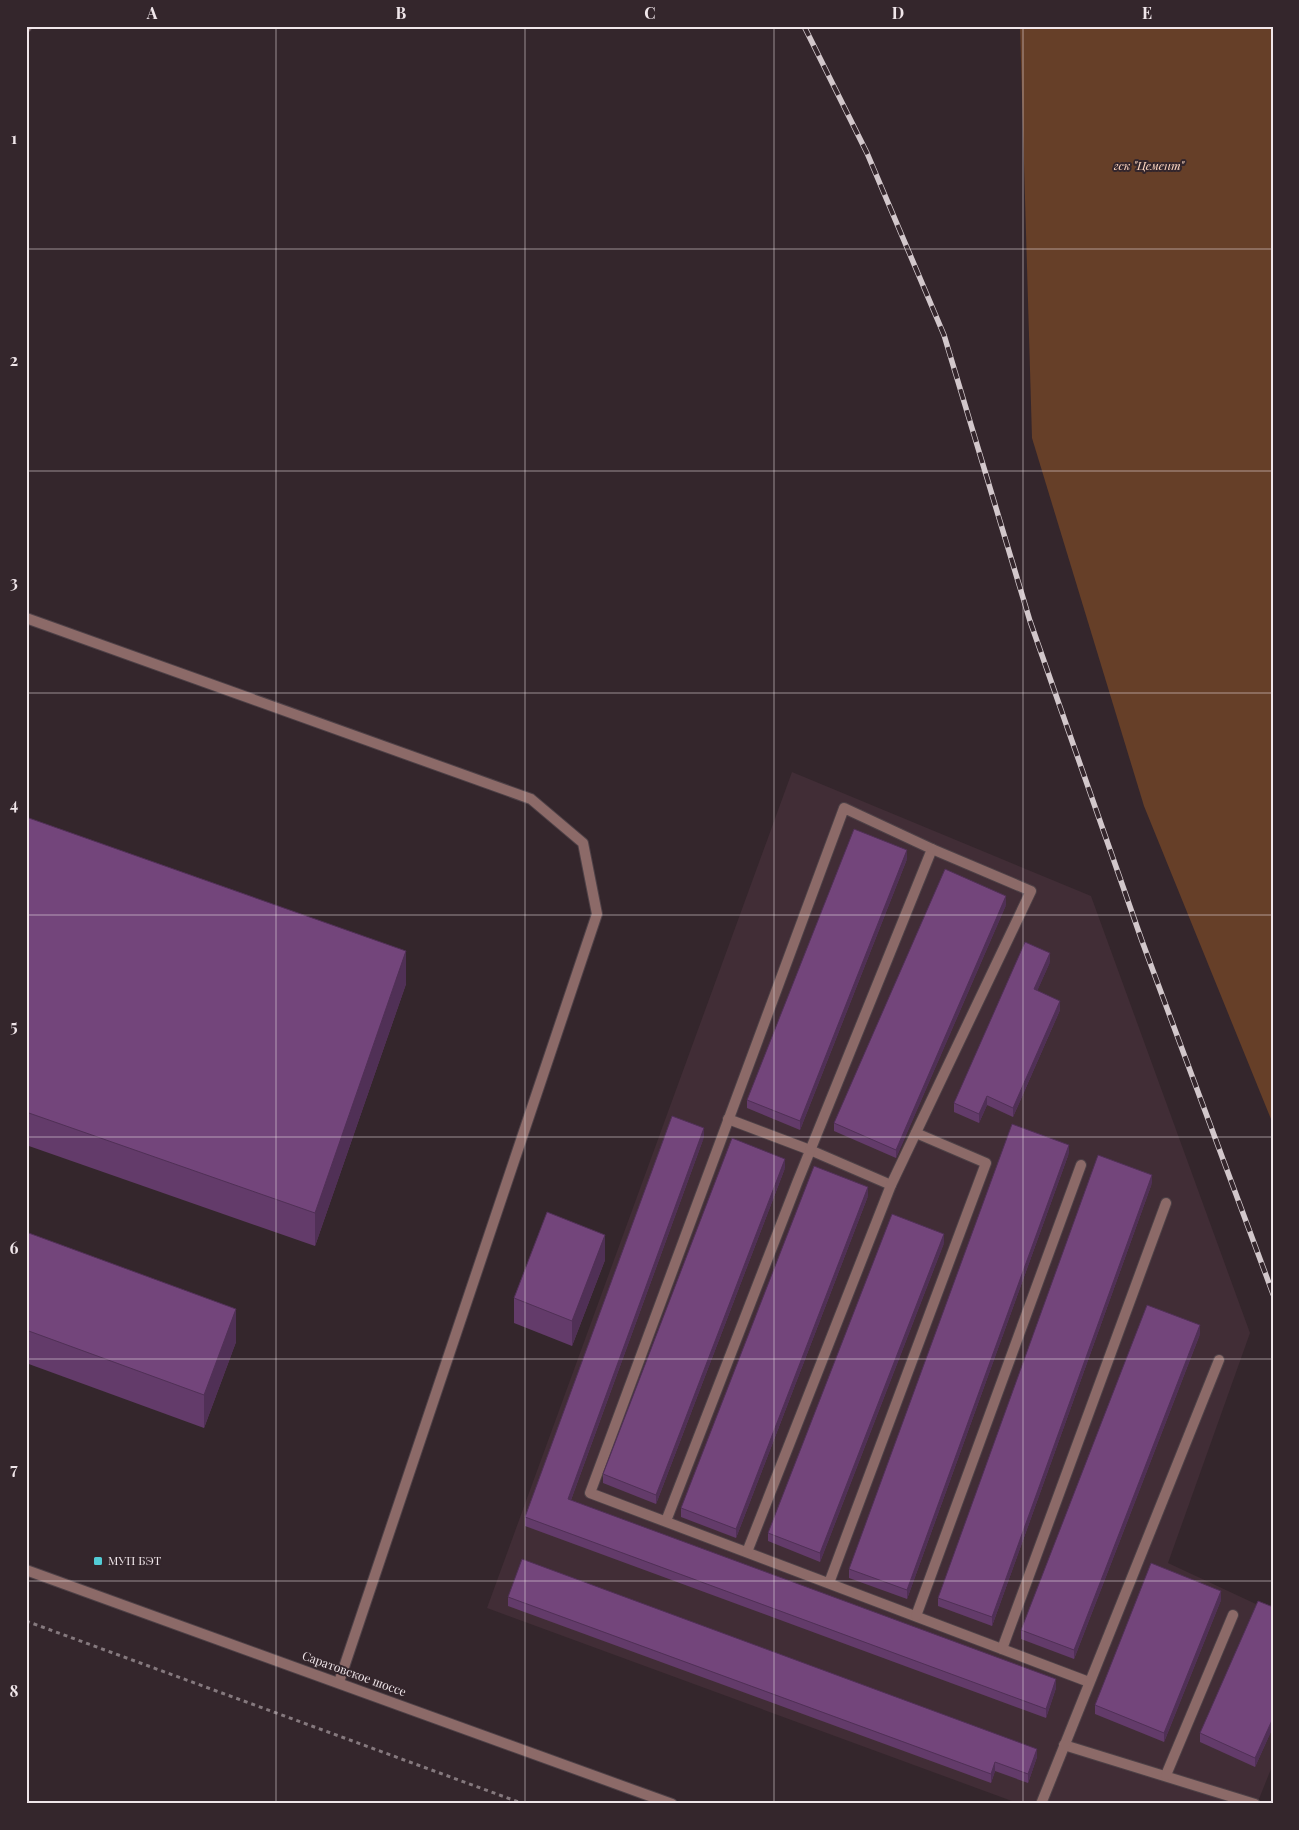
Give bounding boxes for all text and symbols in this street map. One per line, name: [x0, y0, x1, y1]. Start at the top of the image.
text: A: [146, 2, 158, 23]
text: B: [396, 2, 407, 23]
text: C: [644, 2, 656, 23]
text: D: [892, 2, 904, 23]
text: E: [1142, 2, 1152, 23]
text: 1: [11, 127, 17, 148]
park label: гск "Цемент": [1113, 157, 1185, 173]
text: 2: [10, 349, 18, 370]
text: 3: [10, 571, 18, 592]
text: 4: [10, 793, 18, 814]
text: 5: [10, 1015, 18, 1036]
text: 6: [10, 1237, 19, 1258]
text: 7: [10, 1458, 18, 1479]
place label: МУП БЭТ: [108, 1552, 162, 1568]
marker: МУП БЭТ: [92, 1555, 104, 1567]
street label: Саратовское шоссе: [300, 1647, 409, 1699]
text: 8: [10, 1680, 19, 1701]

